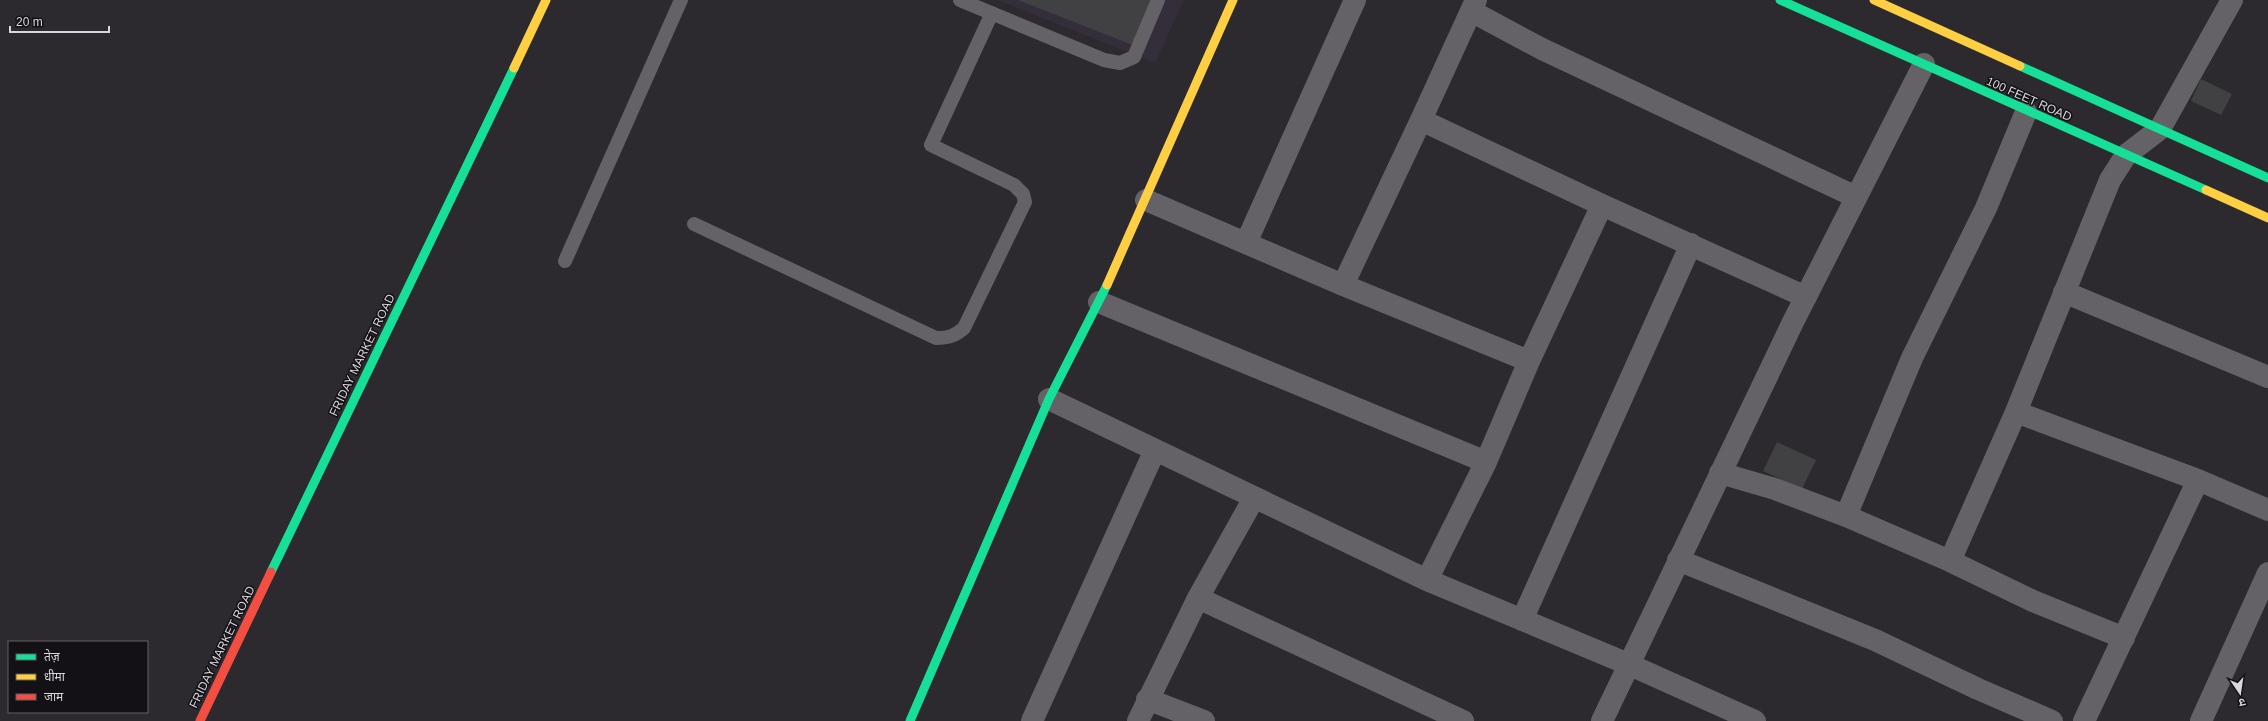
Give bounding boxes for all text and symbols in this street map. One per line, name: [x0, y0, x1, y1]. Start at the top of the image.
scale bar: [10, 8, 109, 34]
text: 20 m: [16, 15, 43, 29]
street label: 100 FEET ROAD: [1984, 74, 2074, 124]
street label: FRIDAY MARKET ROAD: [326, 291, 398, 418]
street label: FRIDAY MARKET ROAD: [186, 583, 258, 710]
legend: [8, 641, 148, 713]
text: तेज़: [44, 649, 61, 664]
text: धीमा: [44, 669, 66, 684]
north arrow: [2220, 673, 2260, 713]
text: जाम: [44, 690, 64, 704]
text: उ: [2237, 696, 2247, 709]

